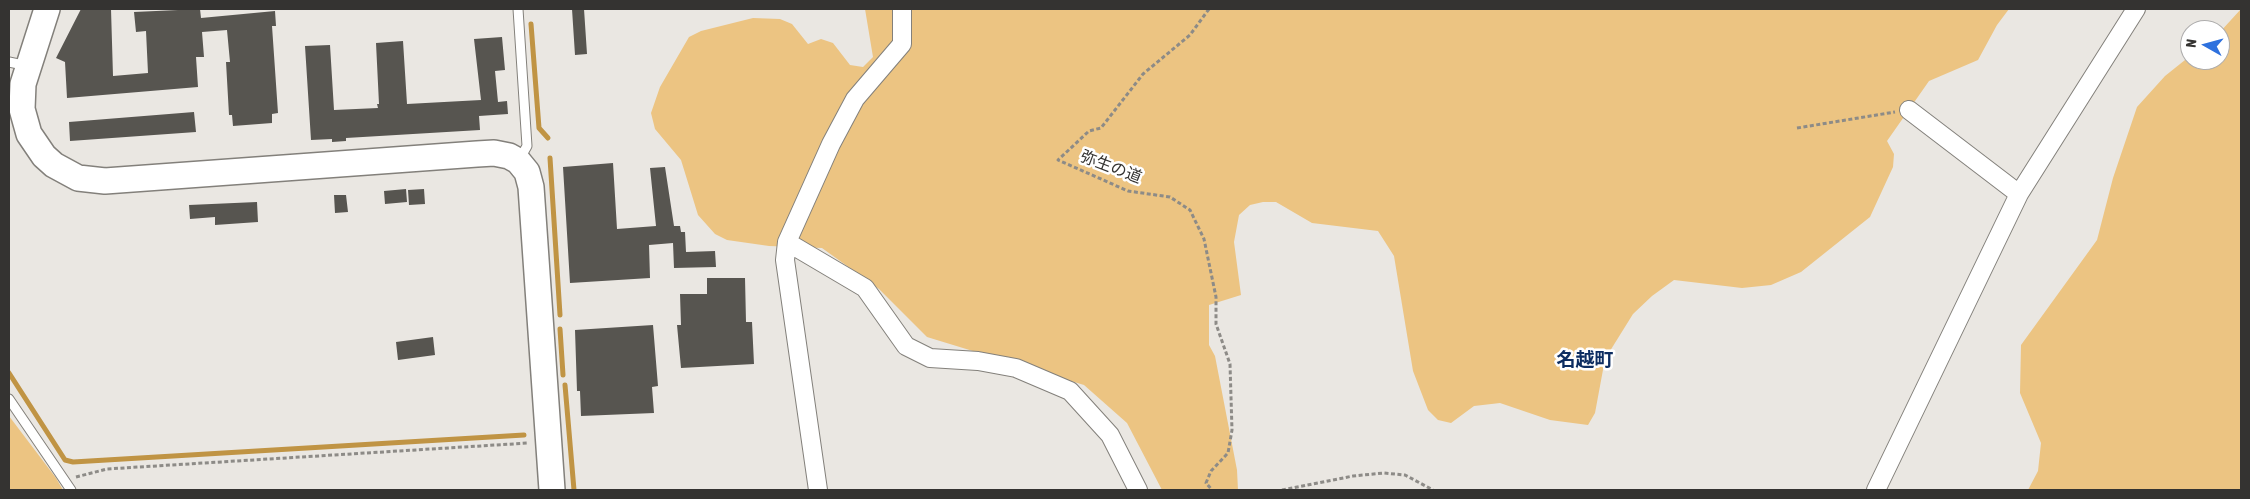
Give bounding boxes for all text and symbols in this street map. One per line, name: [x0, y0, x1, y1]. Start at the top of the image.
north arrow: [2180, 20, 2230, 70]
text: N: [2183, 38, 2200, 48]
street label: 弥生の道: [1078, 147, 1144, 187]
district label: 名越町: [1557, 349, 1613, 371]

